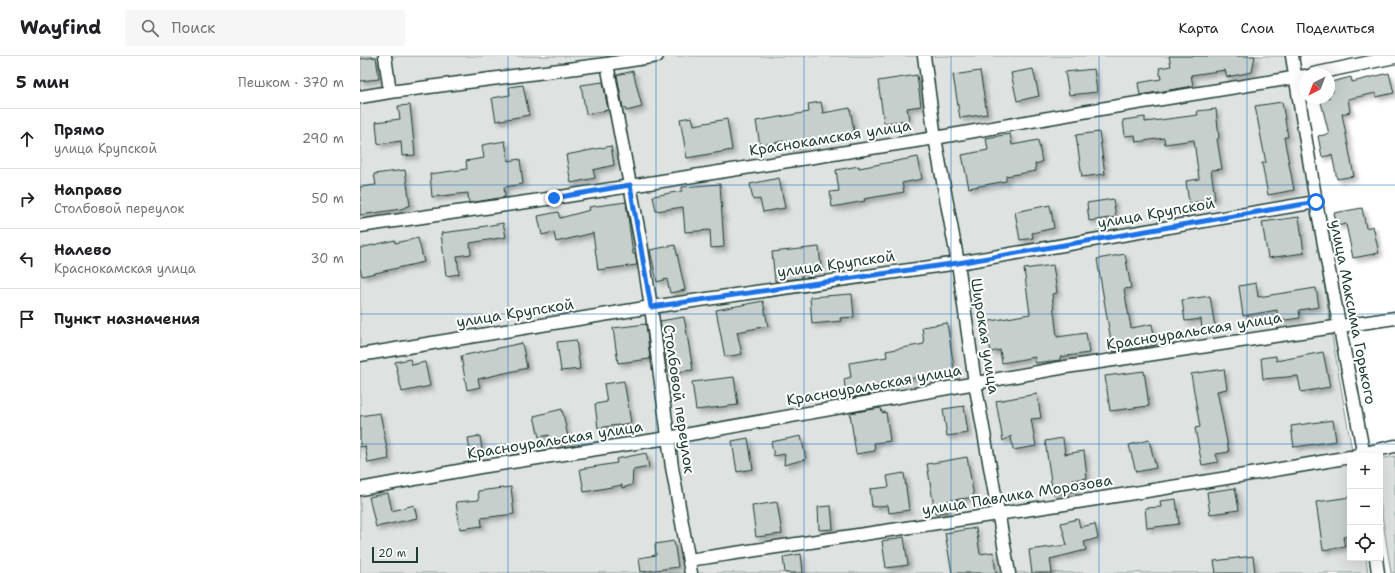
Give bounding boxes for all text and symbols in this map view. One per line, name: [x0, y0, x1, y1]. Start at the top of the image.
search box: [125, 10, 405, 46]
text: Wayfind: [20, 15, 101, 40]
icon: search: [139, 17, 161, 39]
text: Поиск: [171, 18, 215, 38]
text: Карта: [1178, 19, 1219, 37]
text: Слои: [1241, 19, 1274, 37]
text: Поделиться: [1296, 19, 1375, 37]
north arrow: [1299, 68, 1335, 104]
text: 5 мин: [16, 71, 69, 93]
text: Пешком · 370 m: [238, 74, 344, 91]
street label: Краснокамская улица: [748, 115, 913, 161]
text: Прямо: [54, 120, 104, 140]
icon: ahead: [16, 128, 38, 150]
text: 290 m: [302, 130, 344, 147]
text: улица Крупской: [54, 140, 157, 157]
text: Направо: [54, 180, 122, 200]
icon: right: [16, 188, 38, 210]
route end: [545, 189, 563, 207]
text: 50 m: [311, 190, 344, 207]
street label: улица Крупской: [1096, 193, 1216, 233]
route start: [1307, 193, 1325, 211]
text: Столбовой переулок: [54, 200, 184, 217]
street label: улица Максима Горького: [1325, 218, 1381, 406]
text: Налево: [54, 240, 112, 260]
street label: улица Крупской: [776, 246, 896, 282]
icon: left: [16, 248, 38, 270]
text: 30 m: [310, 250, 344, 267]
text: Краснокамская улица: [54, 260, 196, 277]
street label: Широкая улица: [966, 277, 1004, 396]
street label: улица Крупской: [455, 294, 575, 332]
street label: Красноуральская улица: [1105, 307, 1284, 355]
icon: arrive: [16, 308, 38, 330]
text: Пункт назначения: [54, 309, 200, 329]
street label: Столбовой переулок: [659, 323, 699, 475]
street label: Красноуральская улица: [785, 360, 964, 410]
street label: Красноуральская улица: [466, 416, 645, 464]
map controls: [1347, 453, 1383, 561]
button: +: [1347, 453, 1383, 489]
street label: улица Павлика Морозова: [920, 470, 1114, 520]
button: −: [1347, 489, 1383, 525]
button: locate: [1347, 525, 1383, 561]
scale bar: [372, 545, 418, 564]
text: 20 m: [378, 546, 406, 561]

